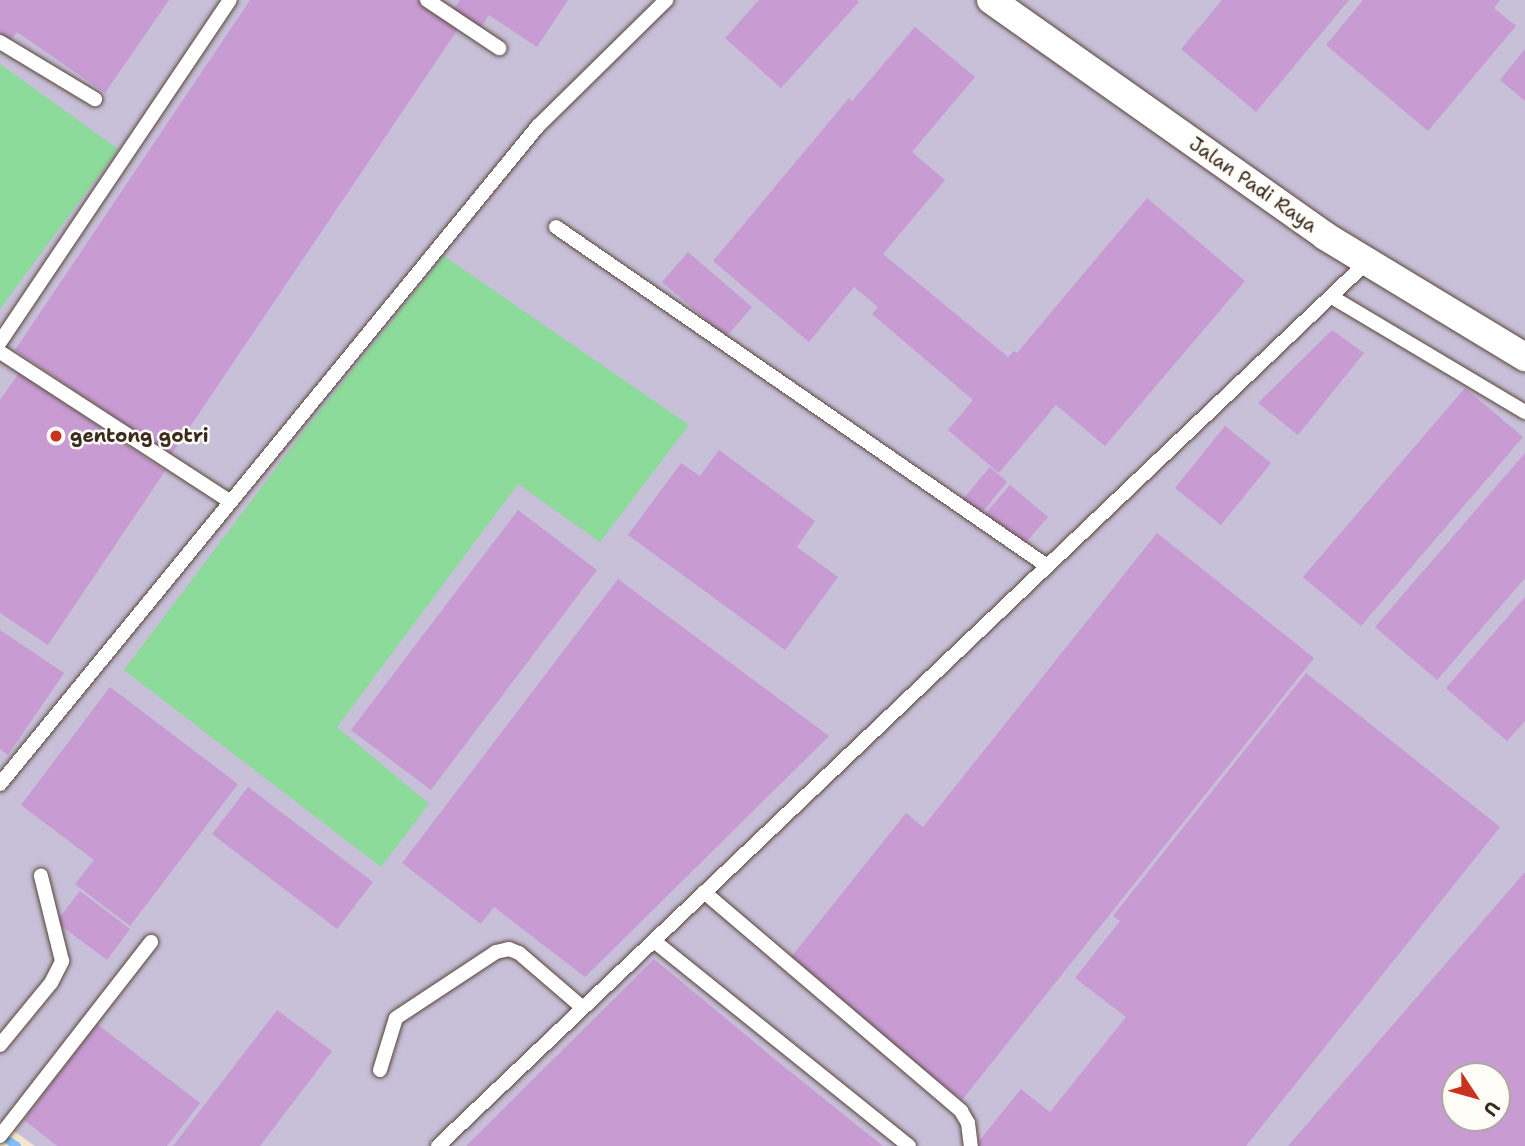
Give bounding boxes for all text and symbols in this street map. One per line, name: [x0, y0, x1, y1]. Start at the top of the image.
street label: Jalan Padi Raya: [1185, 132, 1321, 238]
place label: gentong gotri: [70, 425, 209, 447]
marker: gentong gotri: [48, 428, 64, 444]
north arrow: [1441, 1062, 1511, 1132]
text: U: [1478, 1096, 1506, 1121]

